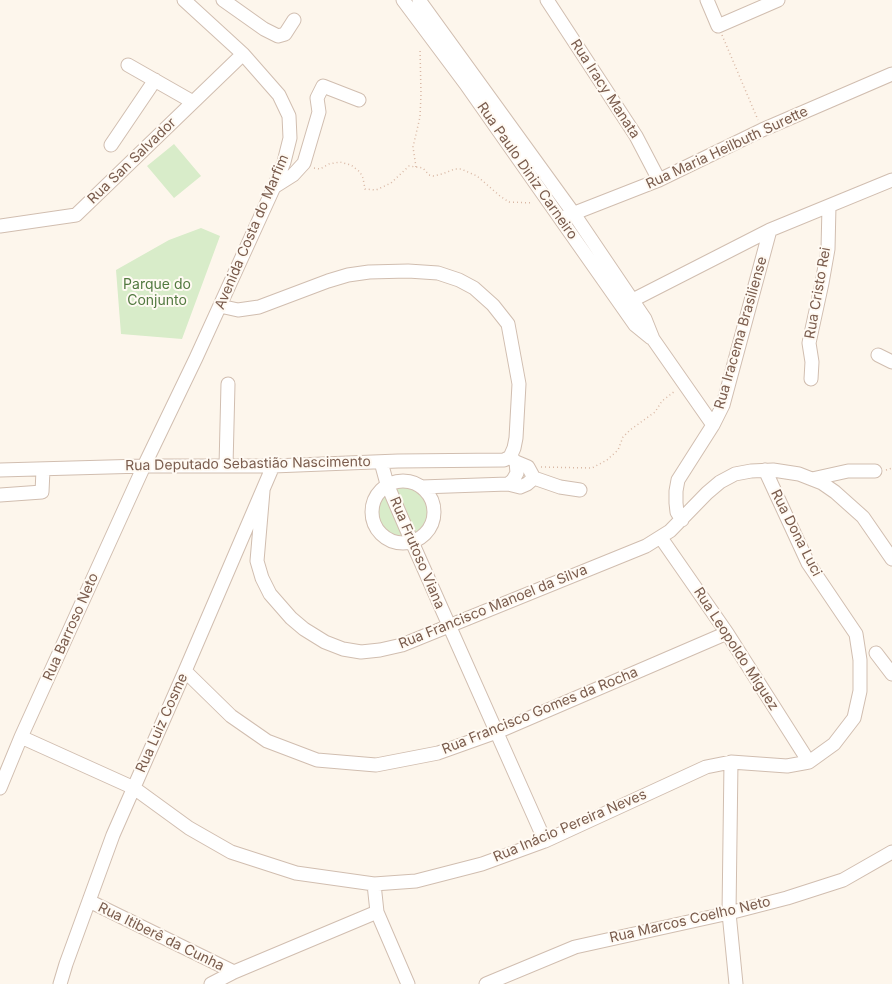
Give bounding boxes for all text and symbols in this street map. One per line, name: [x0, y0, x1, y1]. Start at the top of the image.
street label: Rua Iracy Manata: [567, 36, 643, 142]
street label: Rua Paulo Diniz Carneiro: [473, 99, 581, 243]
street label: Rua Maria Heilbuth Surette: [643, 103, 811, 193]
street label: Rua San Salvador: [84, 115, 180, 207]
street label: Avenida Costa do Marfim: [212, 152, 292, 312]
street label: Rua Cristo Rei: [802, 246, 834, 340]
street label: Rua Iracema Brasiliense: [711, 255, 771, 411]
park label: Parque do Conjunto: [123, 277, 191, 310]
street label: Rua Deputado Sebastião Nascimento: [125, 453, 371, 475]
street label: Rua Dona Luci: [767, 487, 825, 579]
street label: Rua Frutoso Viana: [386, 494, 448, 612]
street label: Rua Francisco Manoel da Silva: [396, 561, 590, 653]
street label: Rua Barroso Neto: [40, 570, 102, 684]
street label: Rua Leopoldo Miguez: [690, 584, 782, 714]
street label: Rua Francisco Gomes da Rocha: [440, 664, 640, 758]
street label: Rua Luiz Cosme: [133, 671, 191, 775]
street label: Rua Inácio Pereira Neves: [491, 786, 649, 866]
street label: Rua Marcos Coelho Neto: [608, 893, 772, 947]
street label: Rua Itiberê da Cunha: [95, 899, 227, 975]

